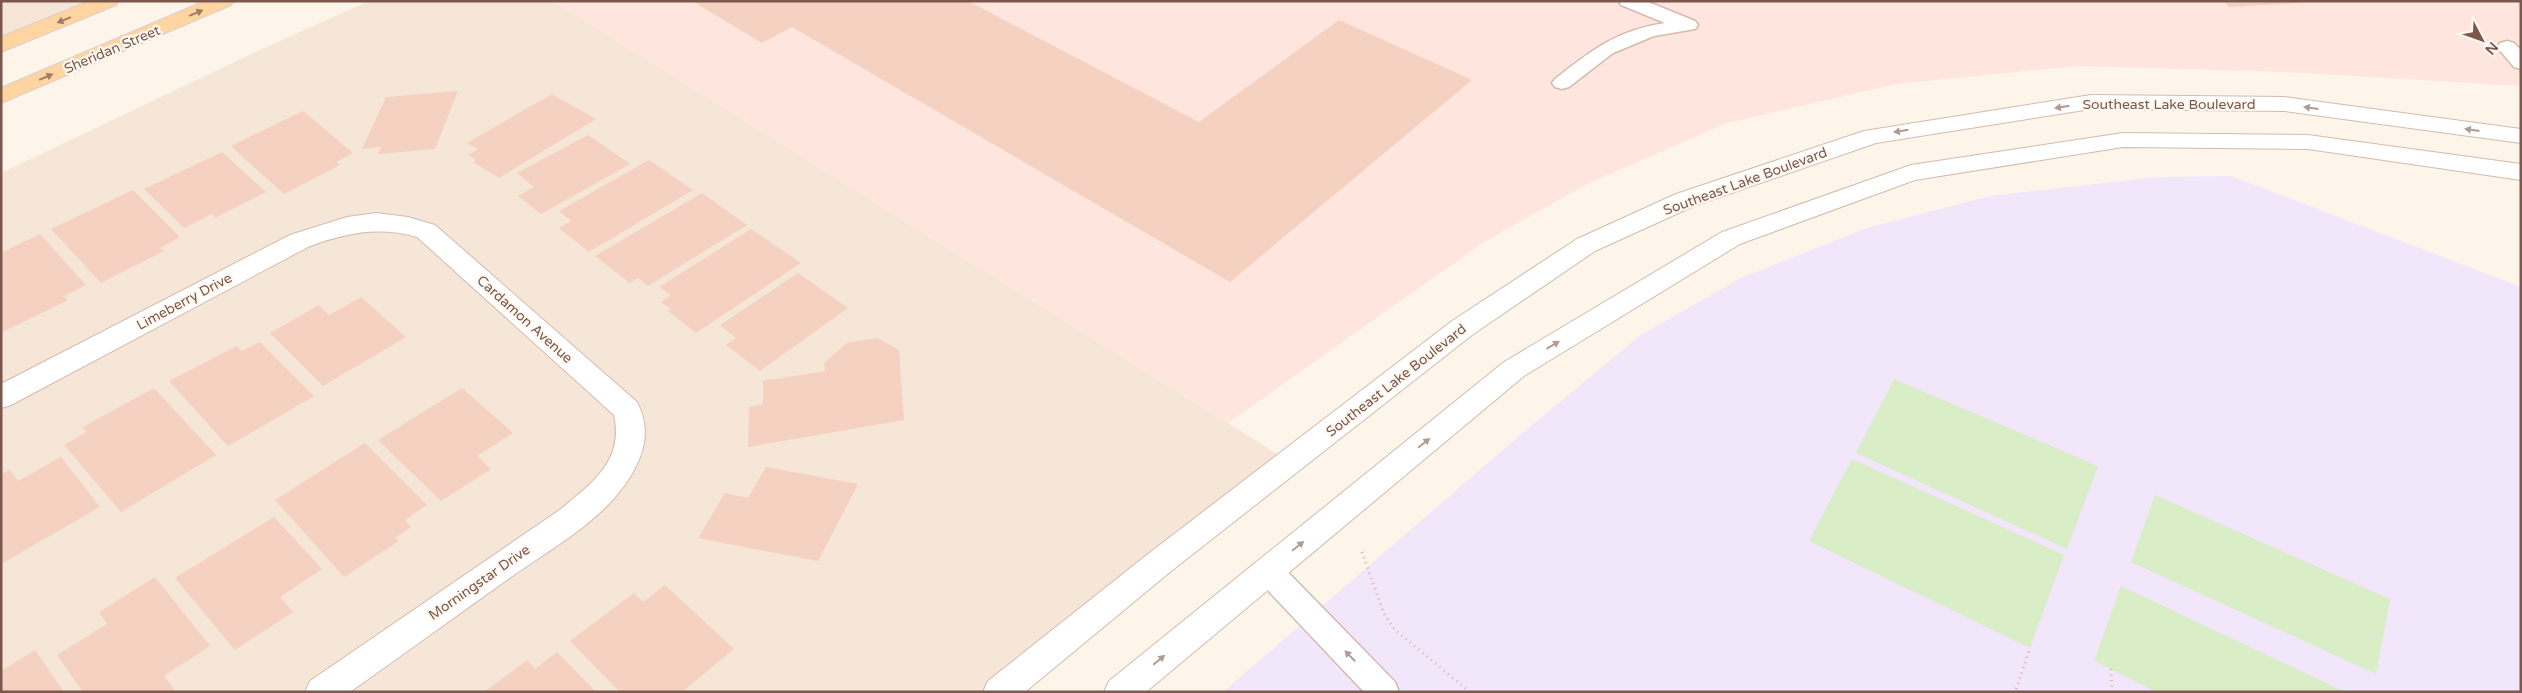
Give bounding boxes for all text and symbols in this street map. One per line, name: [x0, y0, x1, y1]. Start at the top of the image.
one-way arrow: [189, 9, 203, 17]
north arrow: [2457, 15, 2507, 65]
one-way arrow: [57, 16, 71, 24]
street label: Sheridan Street: [62, 21, 163, 77]
text: N: [2481, 38, 2502, 58]
one-way arrow: [39, 72, 53, 80]
street label: Southeast Lake Boulevard: [2082, 96, 2256, 113]
one-way arrow: [2054, 103, 2070, 111]
one-way arrow: [2303, 104, 2319, 112]
one-way arrow: [2464, 126, 2480, 134]
one-way arrow: [1893, 128, 1909, 136]
street label: Southeast Lake Boulevard: [1661, 144, 1829, 219]
street label: Limeberry Drive: [134, 269, 235, 334]
street label: Cardamon Avenue: [473, 272, 576, 367]
street label: Southeast Lake Boulevard: [1323, 320, 1470, 440]
one-way arrow: [1546, 341, 1559, 350]
one-way arrow: [1417, 438, 1430, 449]
street label: Morningstar Drive: [425, 541, 533, 624]
one-way arrow: [1291, 541, 1304, 552]
one-way arrow: [1344, 651, 1356, 663]
one-way arrow: [1152, 655, 1165, 666]

